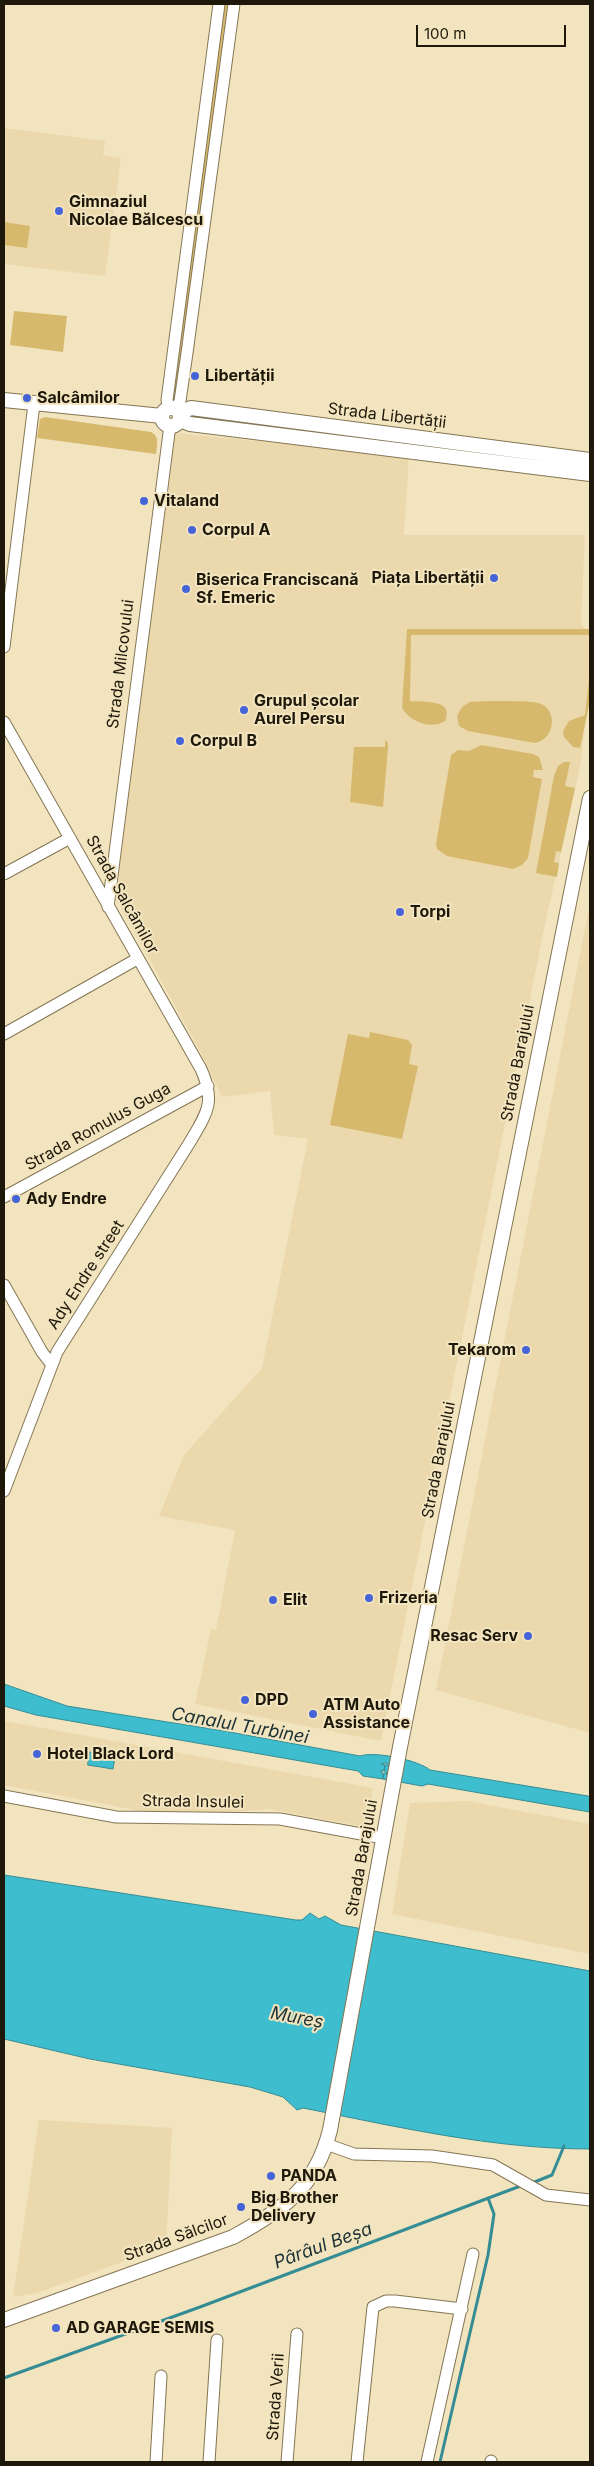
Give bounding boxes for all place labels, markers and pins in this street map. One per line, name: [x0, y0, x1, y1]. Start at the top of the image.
place label: Gimnaziul Nicolae Bălcescu: [69, 192, 203, 230]
marker: Gimnaziul Nicolae Bălcescu: [53, 205, 65, 217]
place label: Libertății: [205, 366, 275, 386]
marker: Libertății: [189, 370, 201, 382]
place label: Salcâmilor: [37, 388, 120, 408]
marker: Salcâmilor: [21, 392, 33, 404]
place label: Vitaland: [154, 491, 219, 511]
marker: Vitaland: [138, 495, 150, 507]
place label: Corpul A: [202, 520, 270, 540]
marker: Corpul A: [186, 524, 198, 536]
place label: Piața Libertății: [371, 568, 484, 588]
place label: Biserica Franciscană Sf. Emeric: [196, 570, 358, 608]
marker: Piața Libertății: [488, 572, 500, 584]
marker: Biserica Franciscană Sf. Emeric: [180, 583, 192, 595]
place label: Grupul școlar Aurel Persu: [254, 691, 359, 729]
marker: Grupul școlar Aurel Persu: [238, 704, 250, 716]
place label: Corpul B: [190, 731, 257, 751]
marker: Corpul B: [174, 735, 186, 747]
place label: Torpi: [410, 902, 450, 922]
marker: Torpi: [394, 906, 406, 918]
place label: Ady Endre: [26, 1189, 107, 1209]
marker: Ady Endre: [10, 1193, 22, 1205]
place label: Tekarom: [448, 1340, 516, 1360]
marker: Tekarom: [520, 1344, 532, 1356]
place label: Frizeria: [379, 1588, 438, 1608]
place label: Elit: [283, 1590, 307, 1610]
marker: Frizeria: [363, 1592, 375, 1604]
marker: Elit: [267, 1594, 279, 1606]
place label: Resac Serv: [430, 1626, 518, 1646]
marker: Resac Serv: [522, 1630, 534, 1642]
place label: DPD: [255, 1690, 288, 1710]
marker: DPD: [239, 1694, 251, 1706]
place label: ATM Auto Assistance: [323, 1695, 410, 1733]
marker: ATM Auto Assistance: [307, 1708, 319, 1720]
place label: Hotel Black Lord: [47, 1744, 174, 1764]
marker: Hotel Black Lord: [31, 1748, 43, 1760]
place label: PANDA: [281, 2166, 337, 2186]
marker: PANDA: [265, 2170, 277, 2182]
place label: Big Brother Delivery: [251, 2188, 338, 2226]
marker: Big Brother Delivery: [235, 2201, 247, 2213]
place label: AD GARAGE SEMIS: [66, 2318, 214, 2338]
marker: AD GARAGE SEMIS: [50, 2322, 62, 2334]

